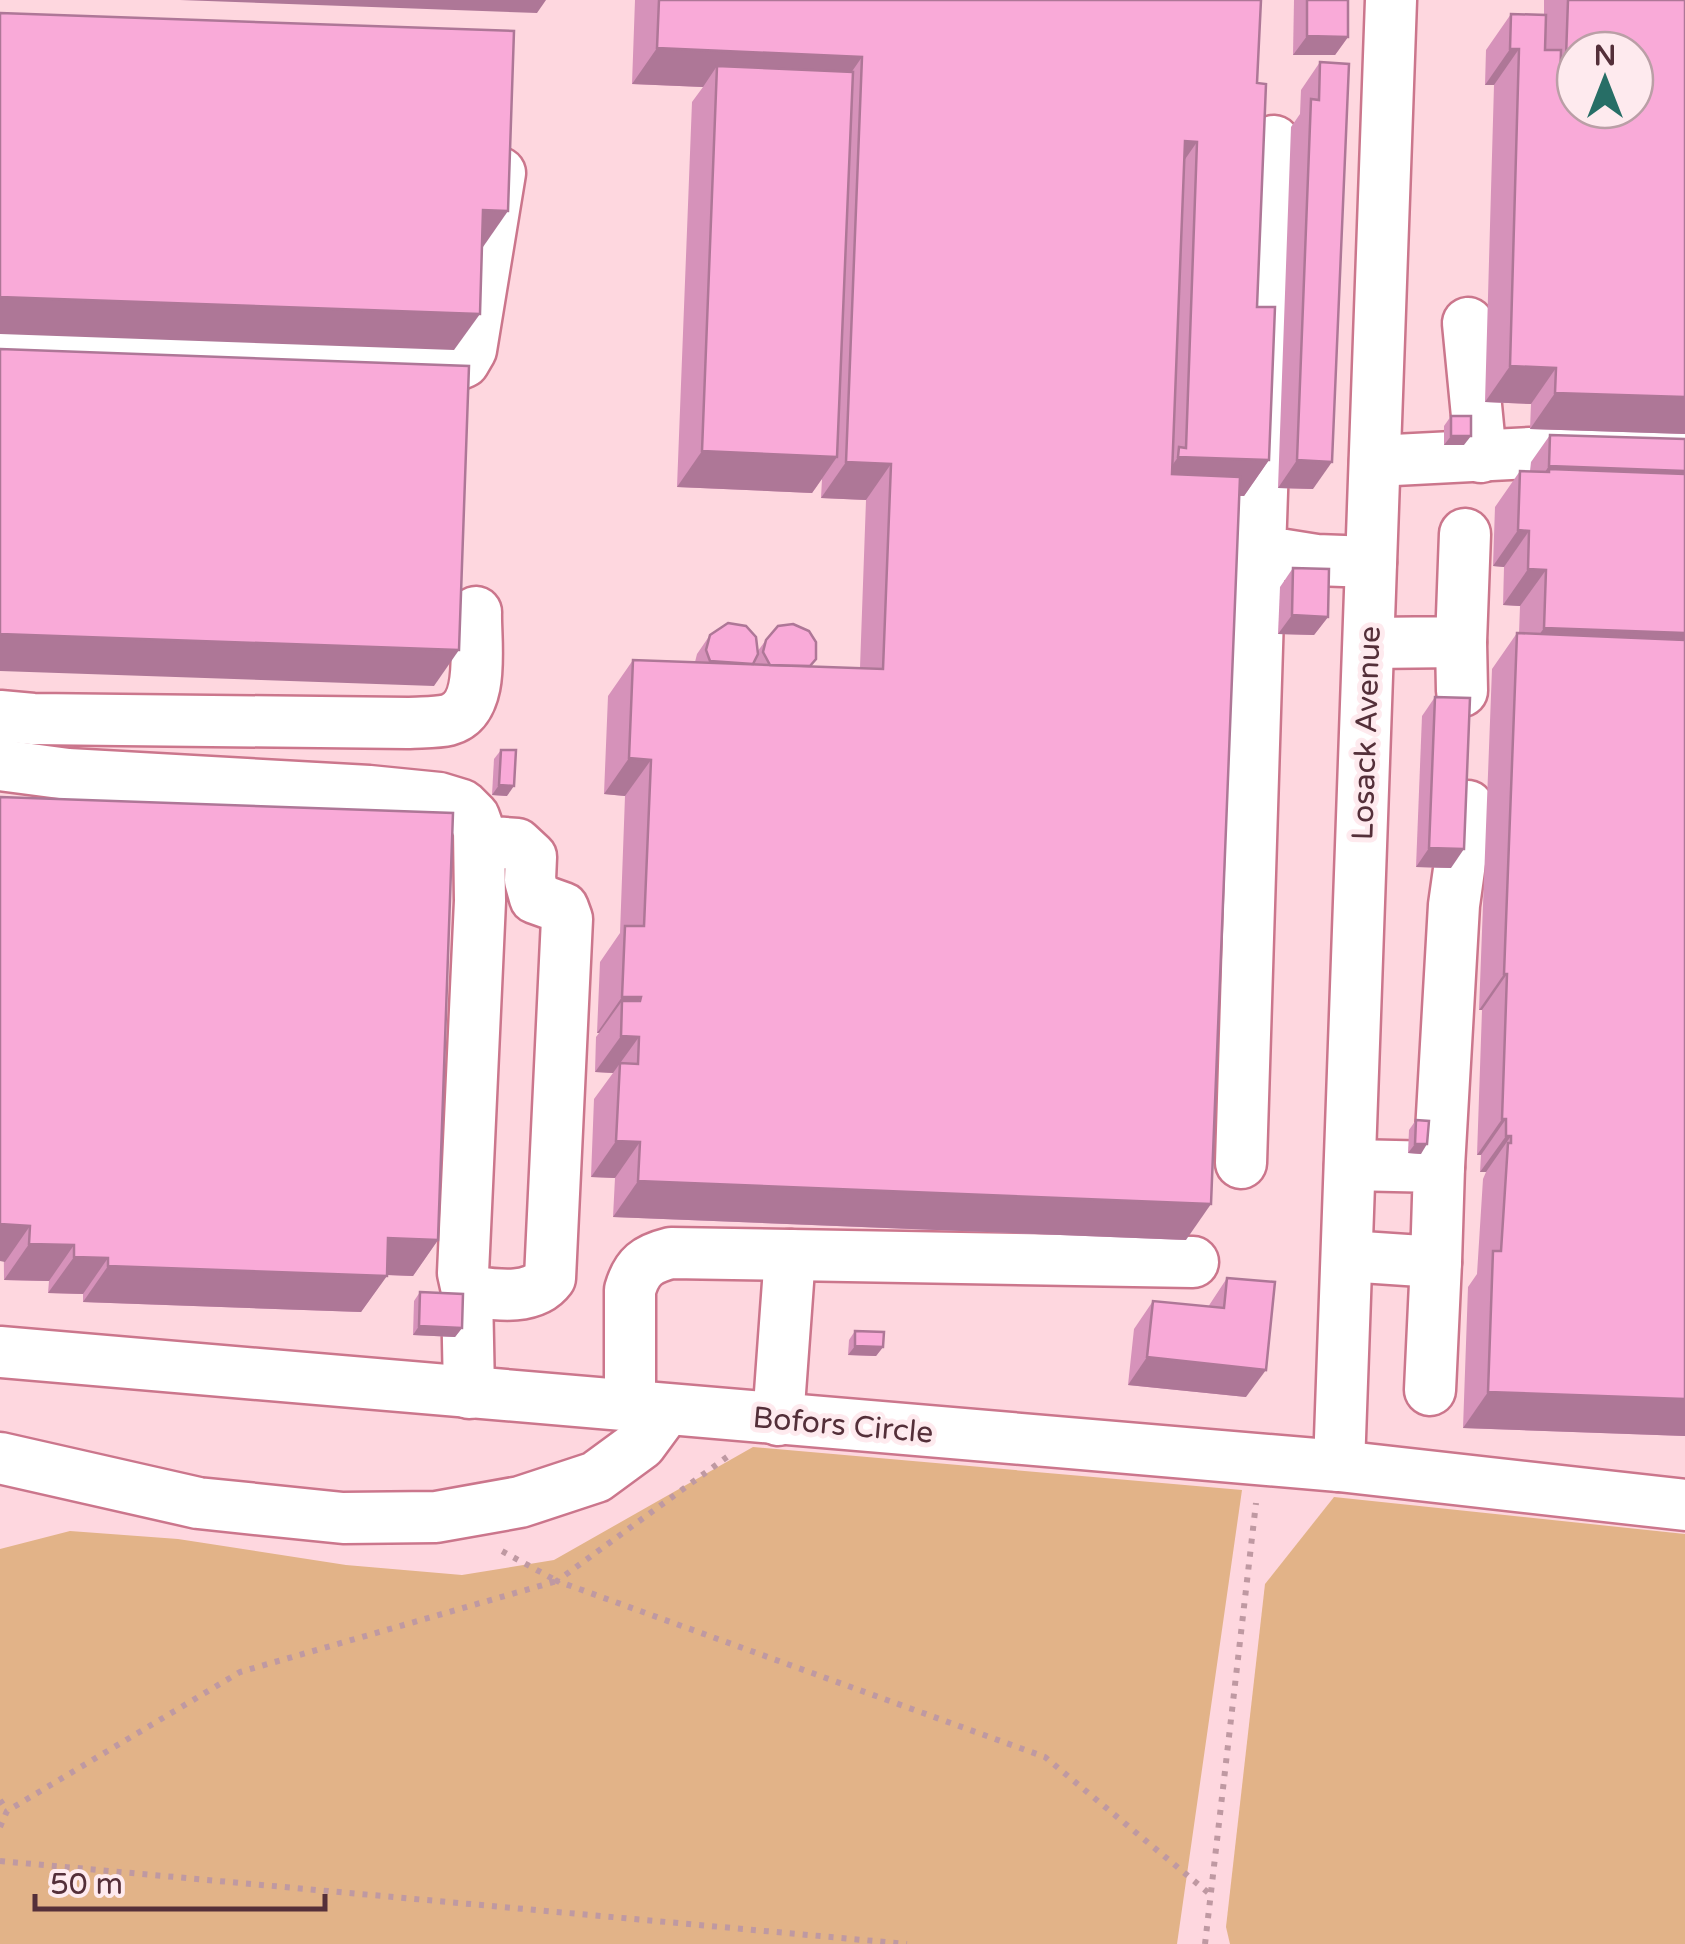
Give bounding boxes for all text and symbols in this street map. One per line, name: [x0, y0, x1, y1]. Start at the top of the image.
north arrow: [1555, 30, 1655, 130]
text: N: [1594, 39, 1616, 73]
street label: Losack Avenue: [1344, 625, 1389, 841]
street label: Bofors Circle: [751, 1399, 935, 1452]
scale bar: [35, 1849, 325, 1911]
text: 50 m: [50, 1866, 123, 1903]

